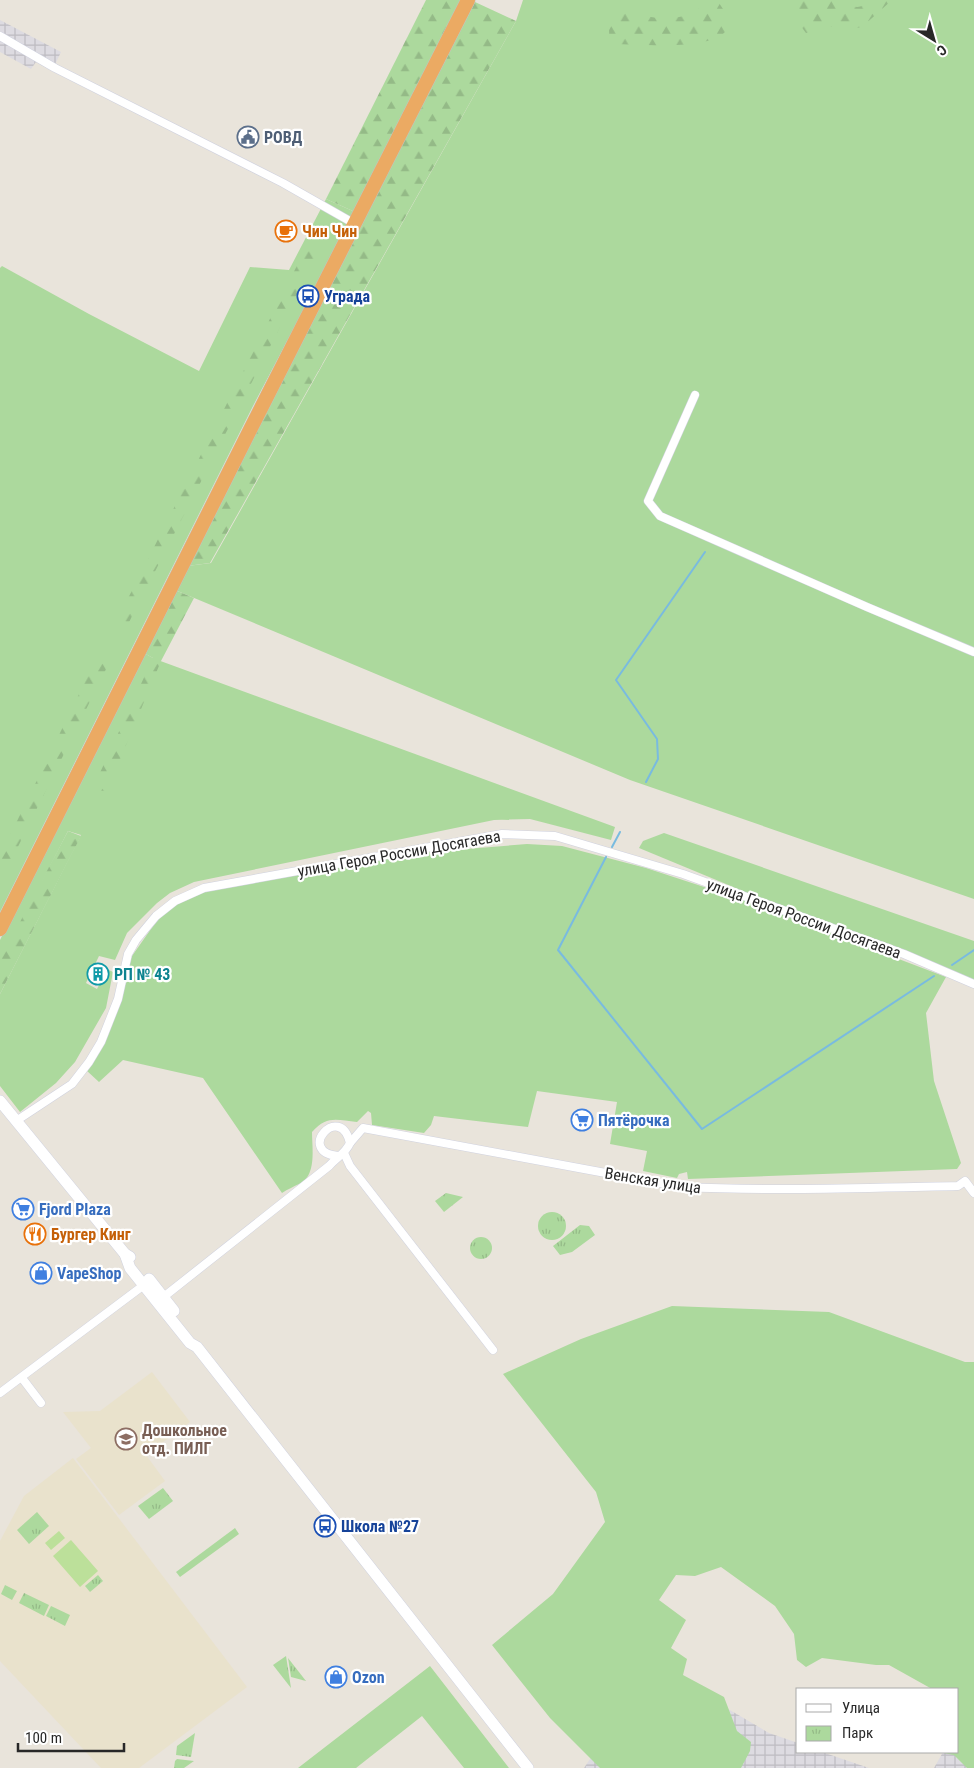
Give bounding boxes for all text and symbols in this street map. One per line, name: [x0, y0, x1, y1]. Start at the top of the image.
north arrow: [909, 15, 959, 65]
text: С: [934, 42, 950, 59]
public building icon: РОВД: [236, 125, 260, 149]
place label: РОВД: [264, 128, 303, 147]
cafe icon: Чин Чин: [274, 219, 298, 243]
place label: Чин Чин: [302, 222, 357, 241]
bus stop icon: Уграда: [296, 284, 320, 308]
place label: Уграда: [324, 287, 371, 306]
street label: улица Героя России Досягаева: [296, 826, 502, 881]
street label: улица Героя России Досягаева: [704, 874, 904, 963]
building icon: РП № 43: [86, 962, 110, 986]
place label: РП № 43: [114, 965, 170, 984]
supermarket icon: Пятёрочка: [570, 1108, 594, 1132]
place label: Пятёрочка: [598, 1111, 670, 1130]
street label: Венская улица: [603, 1164, 702, 1197]
supermarket icon: Fjord Plaza: [11, 1197, 35, 1221]
place label: Fjord Plaza: [39, 1200, 111, 1219]
restaurant icon: Бургер Кинг: [23, 1222, 47, 1246]
place label: Бургер Кинг: [51, 1225, 131, 1244]
shop icon: VapeShop: [29, 1261, 53, 1285]
place label: VapeShop: [57, 1264, 121, 1283]
place label: Дошкольное отд. ПИЛГ: [142, 1421, 227, 1458]
school or university icon: Дошкольное отд. ПИЛГ: [114, 1427, 138, 1451]
bus stop icon: Школа №27: [313, 1514, 337, 1538]
place label: Школа №27: [341, 1517, 419, 1536]
shop icon: Ozon: [324, 1665, 348, 1689]
place label: Ozon: [352, 1668, 385, 1687]
legend: [796, 1688, 959, 1753]
text: Улица: [842, 1699, 880, 1717]
scale bar: [18, 1720, 124, 1752]
text: Парк: [842, 1724, 873, 1742]
text: 100 m: [25, 1729, 62, 1747]

